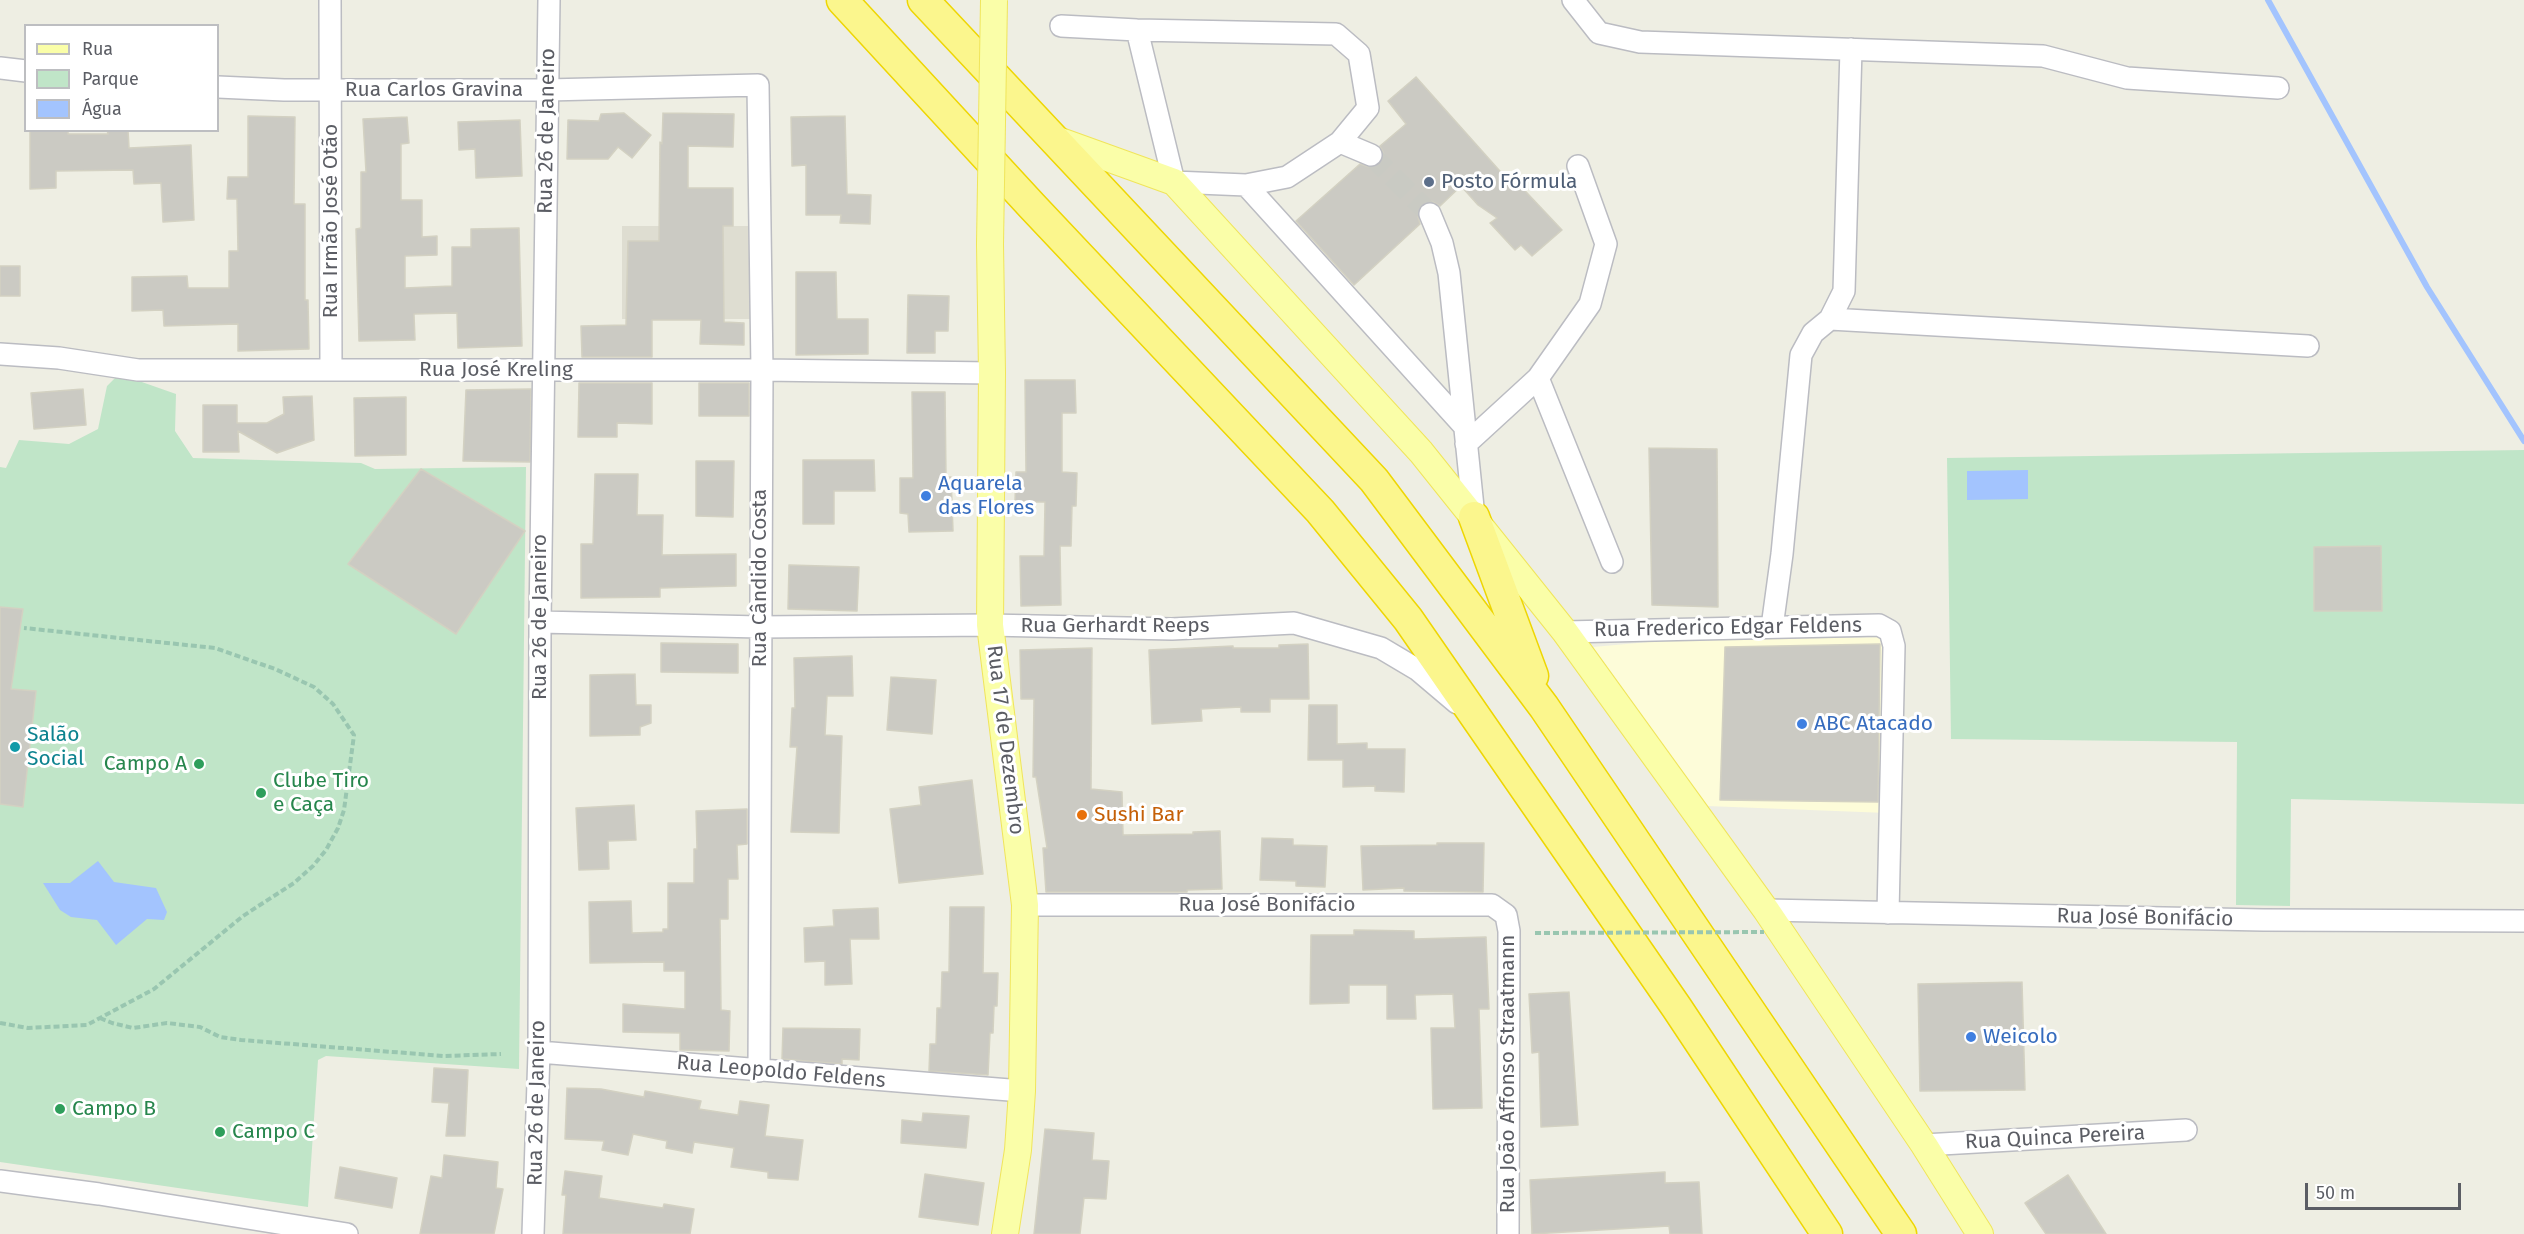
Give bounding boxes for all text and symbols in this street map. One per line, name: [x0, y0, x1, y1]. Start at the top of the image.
legend: [24, 24, 219, 132]
text: Rua: [82, 38, 113, 60]
street label: Rua 26 de Janeiro: [533, 48, 561, 214]
text: Parque: [82, 68, 139, 90]
street label: Rua Carlos Gravina: [345, 77, 523, 103]
text: Água: [82, 98, 122, 120]
street label: Rua Irmão José Otão: [318, 124, 344, 318]
place label: Posto Fórmula: [1441, 169, 1577, 195]
marker: Posto Fórmula: [1422, 175, 1436, 189]
street label: Rua José Kreling: [419, 357, 573, 383]
place label: Aquarela das Flores: [938, 471, 1034, 521]
street label: Rua Cândido Costa: [747, 489, 773, 667]
marker: Aquarela das Flores: [919, 489, 933, 503]
street label: Rua 26 de Janeiro: [527, 534, 553, 700]
street label: Rua Gerhardt Reeps: [1020, 613, 1210, 639]
street label: Rua Frederico Edgar Feldens: [1594, 613, 1862, 643]
street label: Rua 17 de Dezembro: [981, 644, 1029, 836]
place label: ABC Atacado: [1814, 711, 1933, 737]
marker: ABC Atacado: [1795, 717, 1809, 731]
place label: Salão Social: [27, 722, 84, 772]
marker: Salão Social: [8, 740, 22, 754]
place label: Campo A: [104, 751, 187, 777]
marker: Campo A: [192, 757, 206, 771]
place label: Clube Tiro e Caça: [273, 768, 369, 818]
marker: Clube Tiro e Caça: [254, 786, 268, 800]
place label: Sushi Bar: [1094, 802, 1184, 828]
marker: Sushi Bar: [1075, 808, 1089, 822]
street label: Rua José Bonifácio: [1179, 892, 1355, 918]
street label: Rua José Bonifácio: [2056, 904, 2234, 932]
street label: Rua João Affonso Straatmann: [1495, 935, 1521, 1213]
street label: Rua 26 de Janeiro: [523, 1020, 551, 1186]
place label: Weicolo: [1983, 1024, 2058, 1050]
marker: Weicolo: [1964, 1030, 1978, 1044]
street label: Rua Leopoldo Feldens: [675, 1050, 887, 1094]
place label: Campo B: [72, 1096, 156, 1122]
marker: Campo B: [53, 1102, 67, 1116]
place label: Campo C: [232, 1119, 315, 1145]
street label: Rua Quinca Pereira: [1964, 1121, 2146, 1155]
marker: Campo C: [213, 1125, 227, 1139]
scale bar: [2308, 1171, 2464, 1209]
text: 50 m: [2316, 1182, 2355, 1204]

